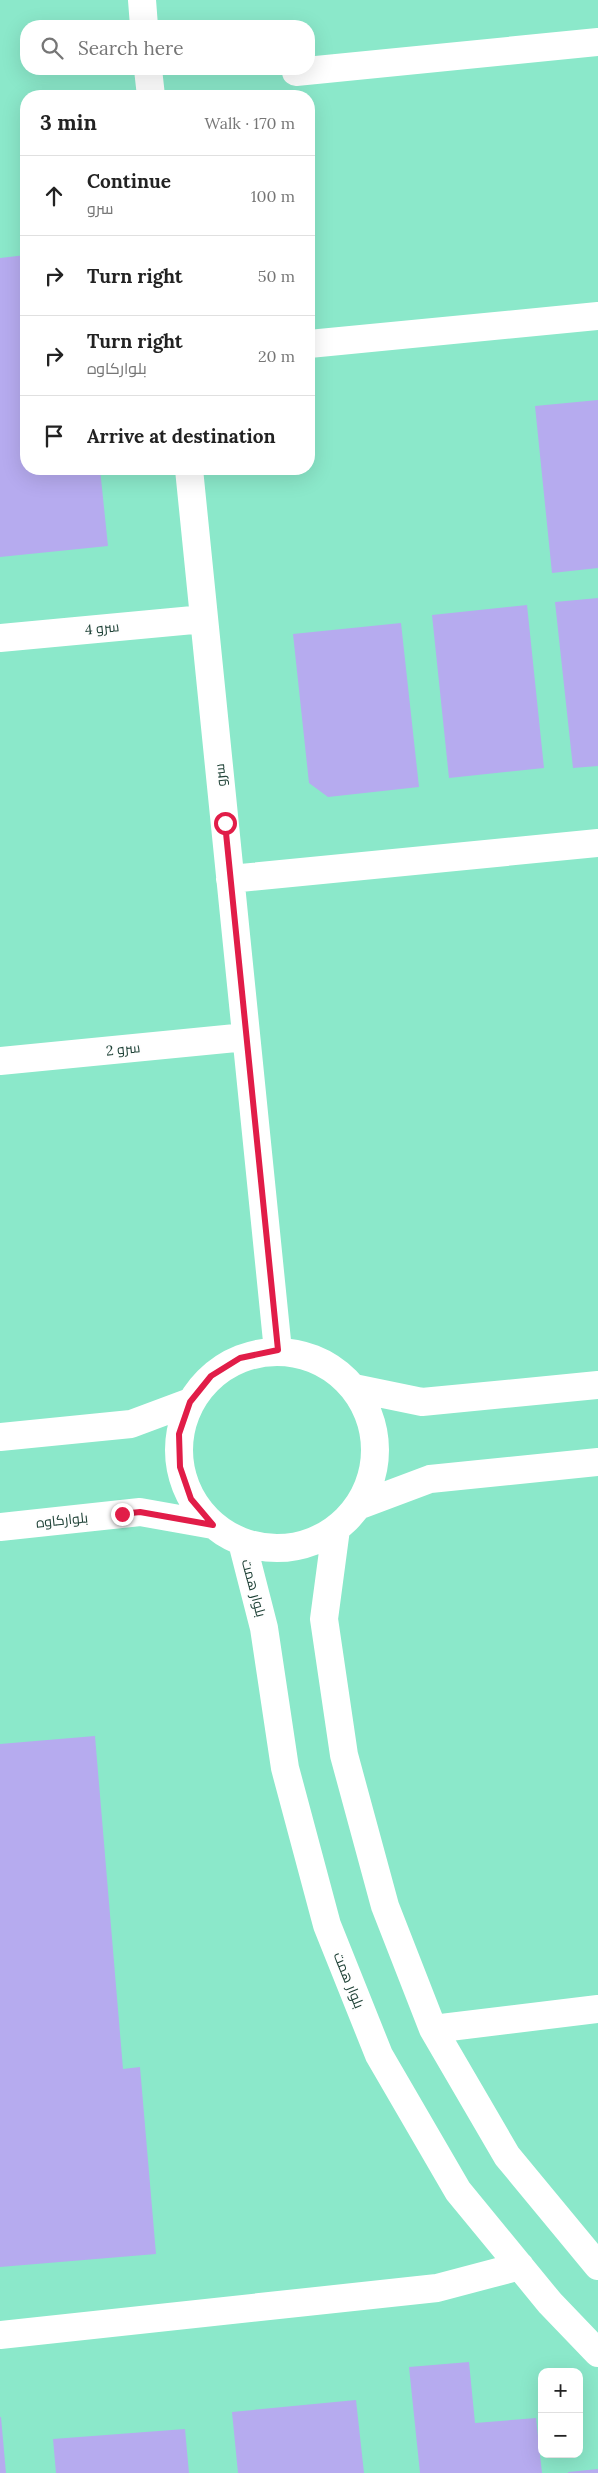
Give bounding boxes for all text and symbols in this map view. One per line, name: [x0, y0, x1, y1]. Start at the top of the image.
search box: [20, 20, 315, 75]
icon: search: [38, 34, 66, 62]
text: Search here: [78, 36, 184, 60]
text: 3 min: [40, 109, 97, 136]
text: Walk · 170 m: [204, 113, 295, 133]
text: Continue: [87, 169, 171, 193]
icon: ahead: [40, 182, 68, 210]
text: 100 m: [251, 186, 295, 206]
text: سرو: [87, 198, 113, 218]
icon: right: [40, 262, 68, 290]
text: Turn right: [87, 264, 183, 288]
text: 50 m: [258, 266, 295, 286]
text: Turn right: [87, 329, 183, 353]
icon: right: [40, 342, 68, 370]
text: 20 m: [258, 346, 295, 366]
text: بلوارکاوه: [87, 358, 147, 378]
icon: arrive: [40, 422, 68, 450]
text: Arrive at destination: [87, 424, 276, 448]
street label: سرو 4: [84, 617, 120, 639]
street label: سرو: [210, 763, 230, 787]
route start: [214, 812, 237, 835]
street label: سرو 2: [105, 1038, 141, 1060]
route end: [111, 1503, 134, 1526]
street label: بلوارکاوه: [35, 1508, 89, 1532]
street label: بلوار همت: [238, 1557, 270, 1619]
street label: بلوار همت: [330, 1949, 368, 2011]
map controls: [538, 2368, 583, 2458]
button: +: [538, 2368, 583, 2413]
button: −: [538, 2413, 583, 2458]

